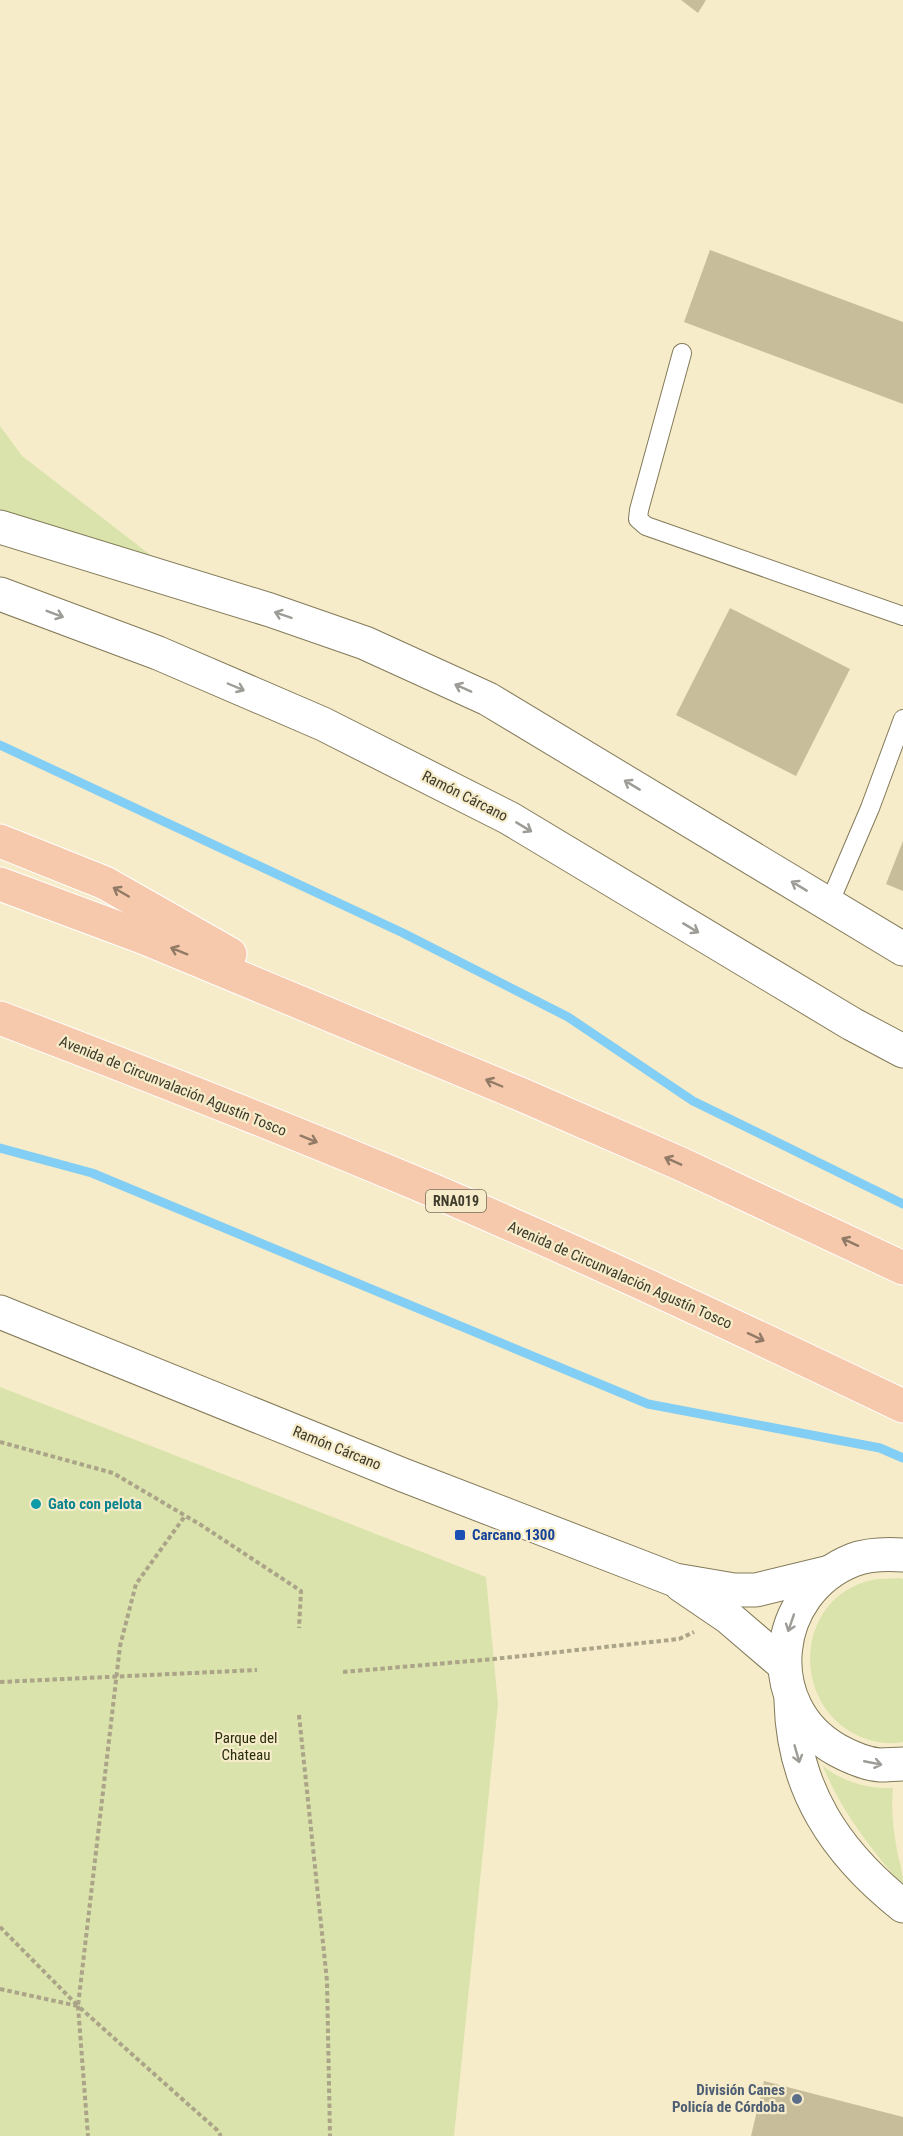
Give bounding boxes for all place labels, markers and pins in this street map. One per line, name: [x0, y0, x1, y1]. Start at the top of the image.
place label: Gato con pelota: [48, 1495, 142, 1513]
marker: Gato con pelota: [29, 1497, 43, 1511]
place label: Carcano 1300: [472, 1526, 555, 1544]
marker: Carcano 1300: [453, 1528, 467, 1542]
place label: División Canes Policía de Córdoba: [672, 2081, 785, 2116]
marker: División Canes Policía de Córdoba: [790, 2092, 804, 2106]

